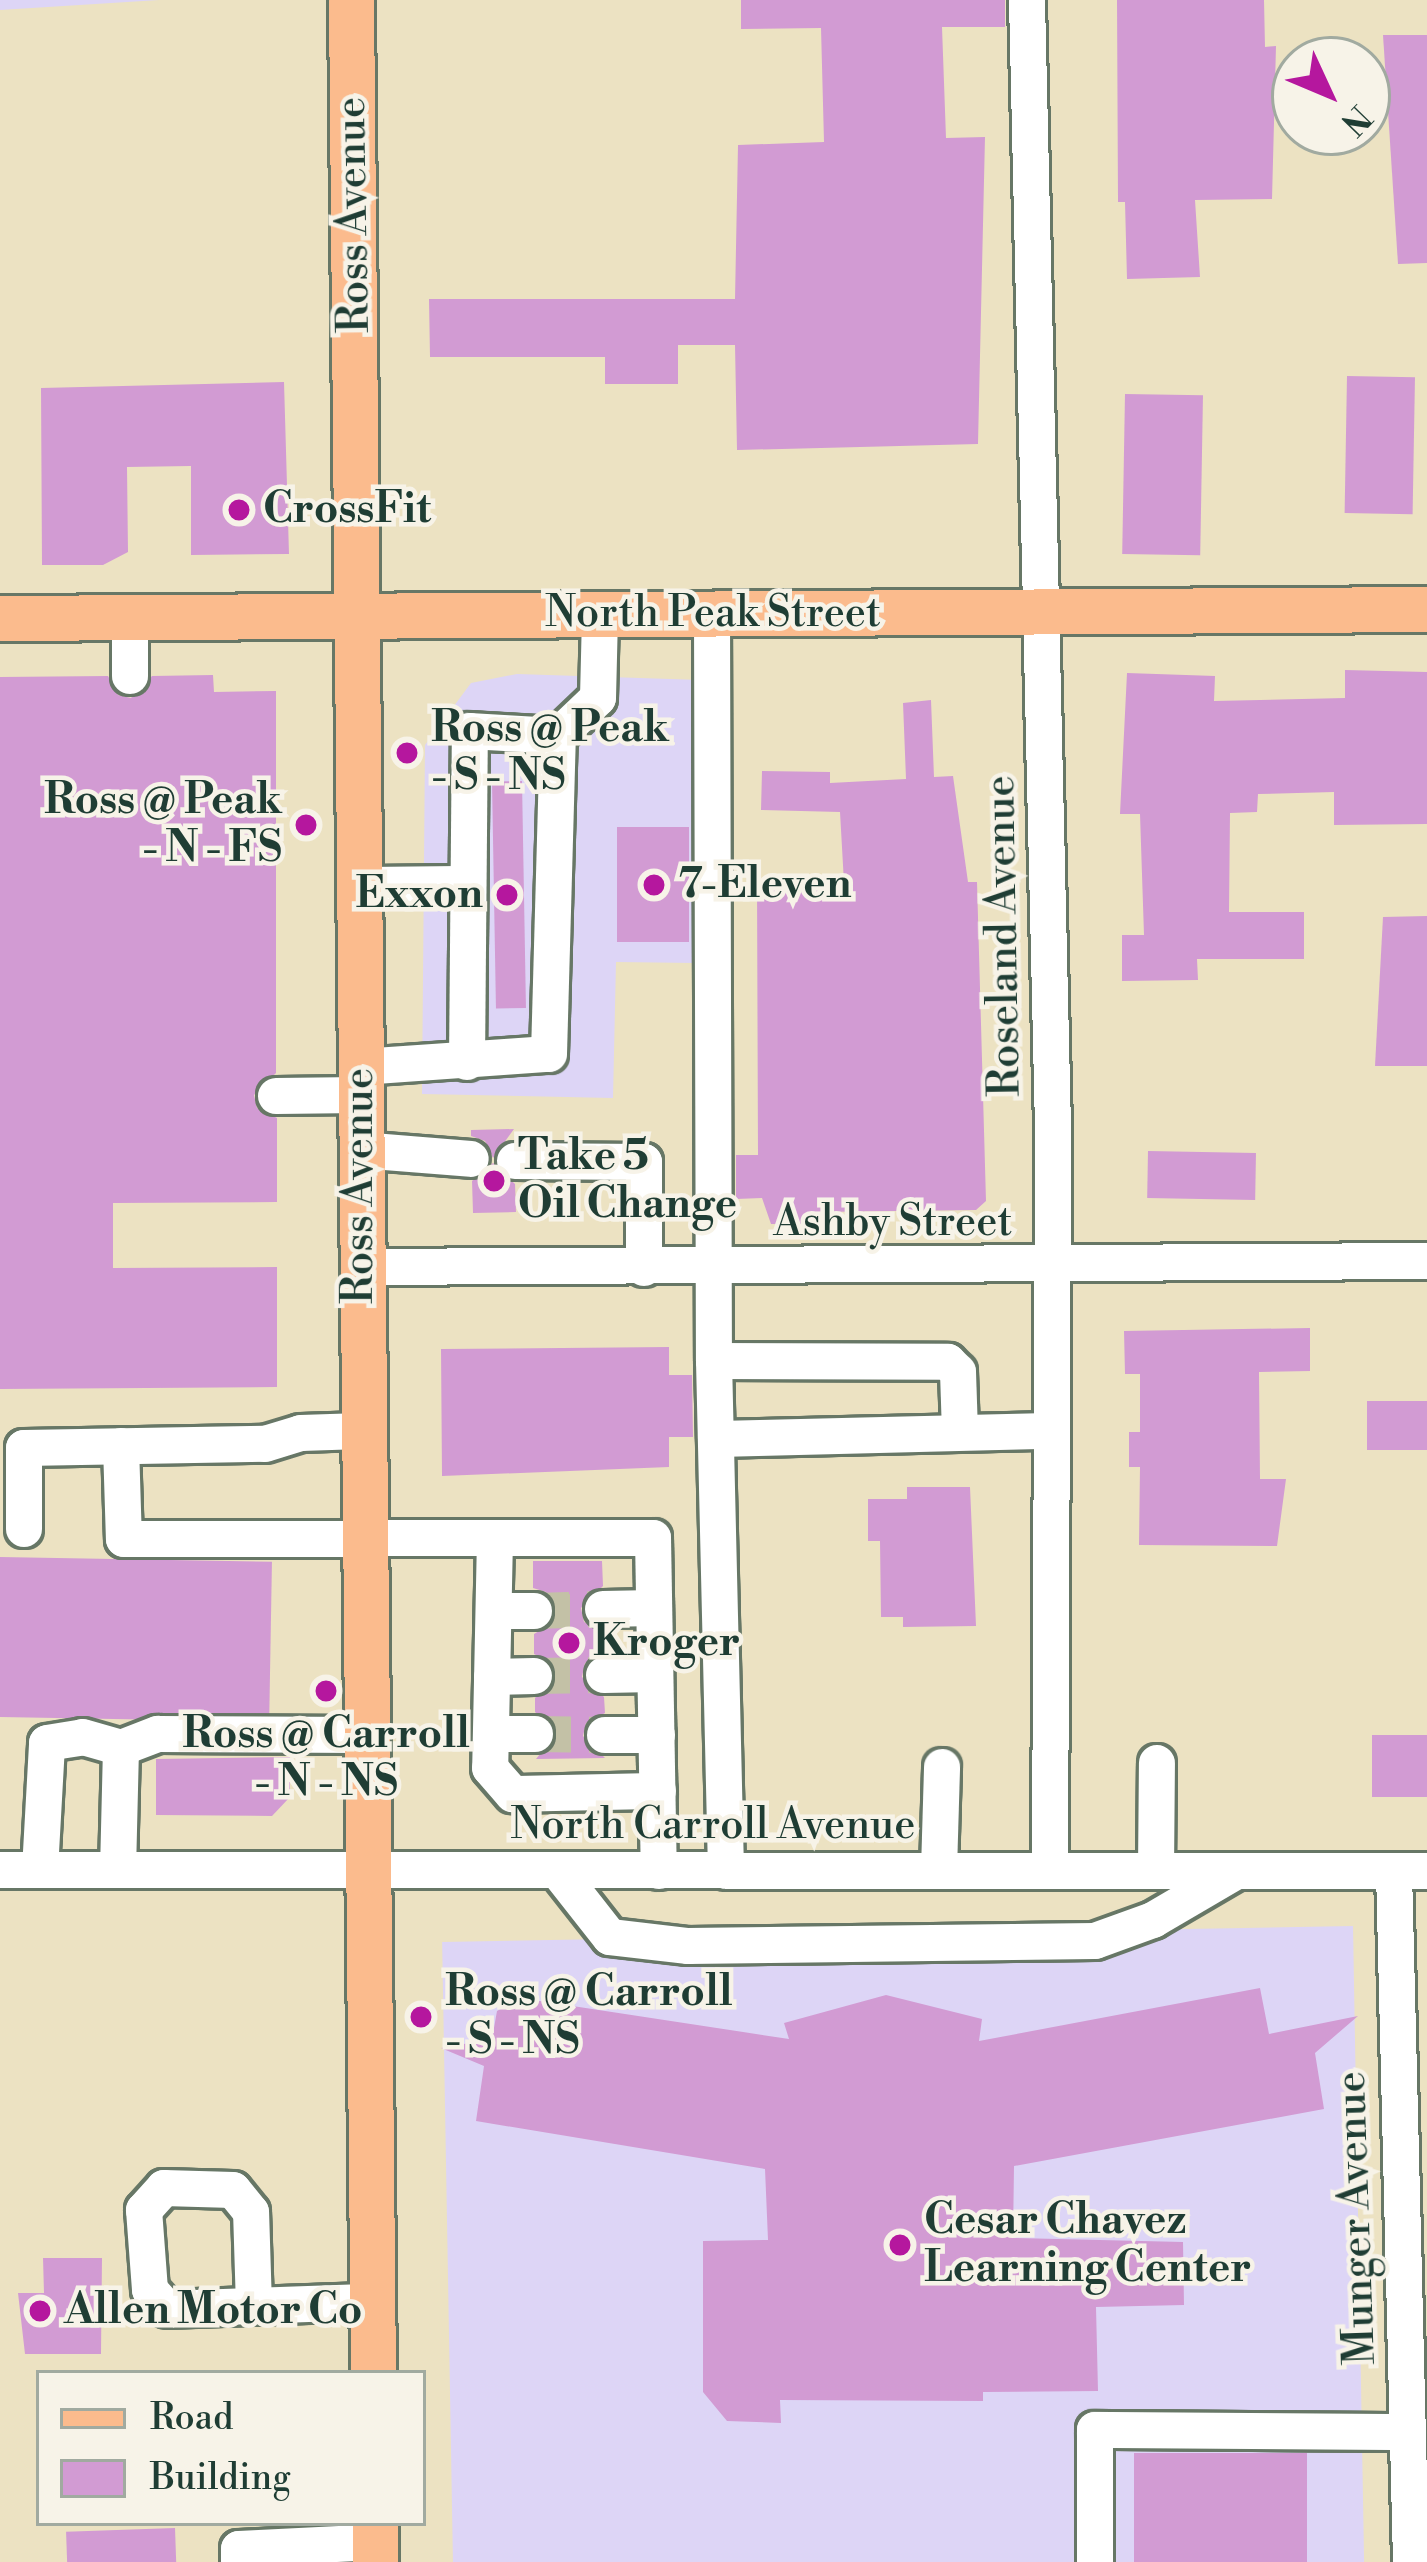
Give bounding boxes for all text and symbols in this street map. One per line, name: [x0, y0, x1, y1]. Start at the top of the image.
north arrow: [1271, 36, 1391, 156]
street label: Ross Avenue: [327, 96, 381, 334]
text: N: [1331, 96, 1379, 143]
place label: CrossFit: [263, 485, 431, 535]
marker: CrossFit: [226, 497, 252, 523]
street label: North Peak Street: [545, 589, 881, 639]
place label: Ross @ Peak - S - NS: [431, 704, 669, 802]
marker: Ross @ Peak - S - NS: [394, 740, 420, 766]
street label: Roseland Avenue: [976, 775, 1032, 1097]
place label: Ross @ Peak - N - FS: [44, 776, 282, 874]
marker: Ross @ Peak - N - FS: [293, 812, 319, 838]
place label: 7-Eleven: [678, 860, 851, 910]
place label: Exxon: [356, 870, 483, 920]
marker: 7-Eleven: [641, 872, 667, 898]
marker: Exxon: [494, 882, 520, 908]
street label: Ross Avenue: [335, 1068, 385, 1304]
place label: Take 5 Oil Change: [518, 1132, 737, 1230]
marker: Take 5 Oil Change: [481, 1168, 507, 1194]
street label: Ashby Street: [774, 1198, 1012, 1248]
place label: Kroger: [593, 1618, 740, 1668]
marker: Kroger: [556, 1630, 582, 1656]
marker: Ross @ Carroll - N - NS: [313, 1678, 339, 1704]
place label: Ross @ Carroll - N - NS: [182, 1710, 470, 1808]
street label: North Carroll Avenue: [510, 1801, 916, 1851]
place label: Ross @ Carroll - S - NS: [445, 1968, 733, 2066]
marker: Ross @ Carroll - S - NS: [408, 2004, 434, 2030]
street label: Munger Avenue: [1327, 2070, 1387, 2366]
place label: Cesar Chavez Learning Center: [924, 2196, 1251, 2294]
marker: Cesar Chavez Learning Center: [887, 2232, 913, 2258]
place label: Allen Motor Co: [64, 2286, 363, 2336]
marker: Allen Motor Co: [27, 2298, 53, 2324]
legend: [36, 2370, 426, 2526]
text: Road: [150, 2396, 233, 2441]
text: Building: [150, 2456, 291, 2501]

